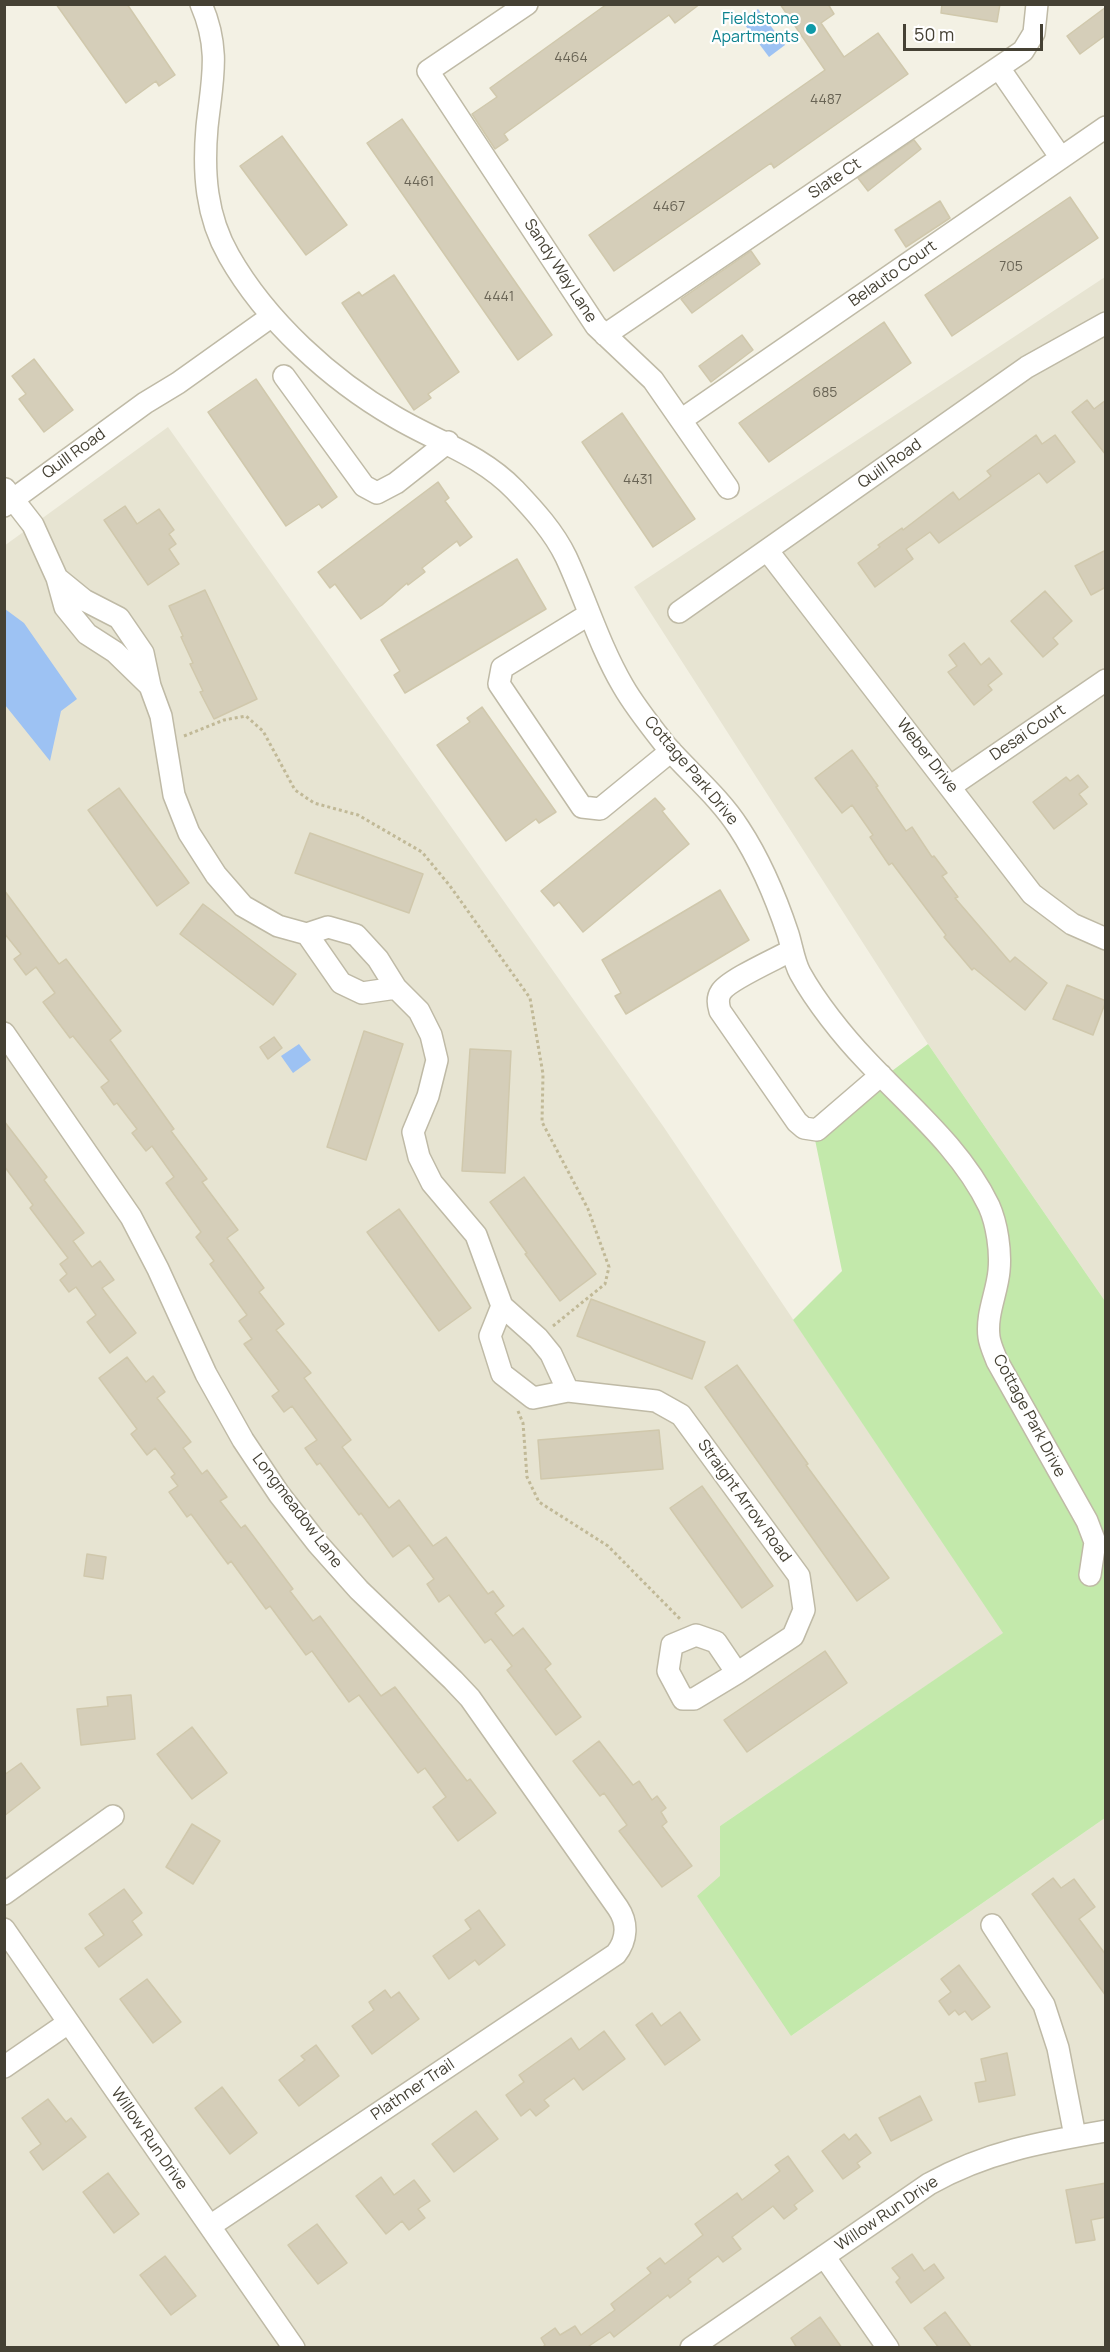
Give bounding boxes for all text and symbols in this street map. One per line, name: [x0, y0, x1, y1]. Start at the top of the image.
place label: Fieldstone Apartments: [711, 10, 799, 48]
scale bar: [906, 12, 1046, 50]
marker: Fieldstone Apartments: [804, 22, 818, 36]
text: 50 m: [914, 22, 954, 46]
house number: 4464: [554, 50, 588, 66]
house number: 4487: [810, 92, 842, 108]
street label: Slate Ct: [805, 155, 865, 203]
house number: 4461: [404, 174, 434, 190]
house number: 4467: [653, 199, 685, 215]
street label: Sandy Way Lane: [519, 216, 601, 326]
street label: Belauto Court: [845, 237, 941, 311]
house number: 705: [999, 259, 1023, 275]
house number: 4441: [484, 289, 514, 305]
house number: 685: [813, 385, 837, 401]
street label: Quill Road: [39, 425, 109, 483]
street label: Quill Road: [854, 435, 926, 493]
house number: 4431: [623, 472, 653, 488]
street label: Desai Court: [987, 701, 1069, 765]
street label: Cottage Park Drive: [640, 713, 742, 829]
street label: Weber Drive: [892, 715, 962, 797]
street label: Cottage Park Drive: [989, 1351, 1069, 1481]
street label: Straight Arrow Road: [693, 1436, 795, 1566]
street label: Longmeadow Lane: [248, 1450, 346, 1572]
street label: Plathner Trail: [368, 2055, 458, 2125]
street label: Willow Run Drive: [107, 2084, 191, 2194]
street label: Willow Run Drive: [832, 2172, 942, 2256]

